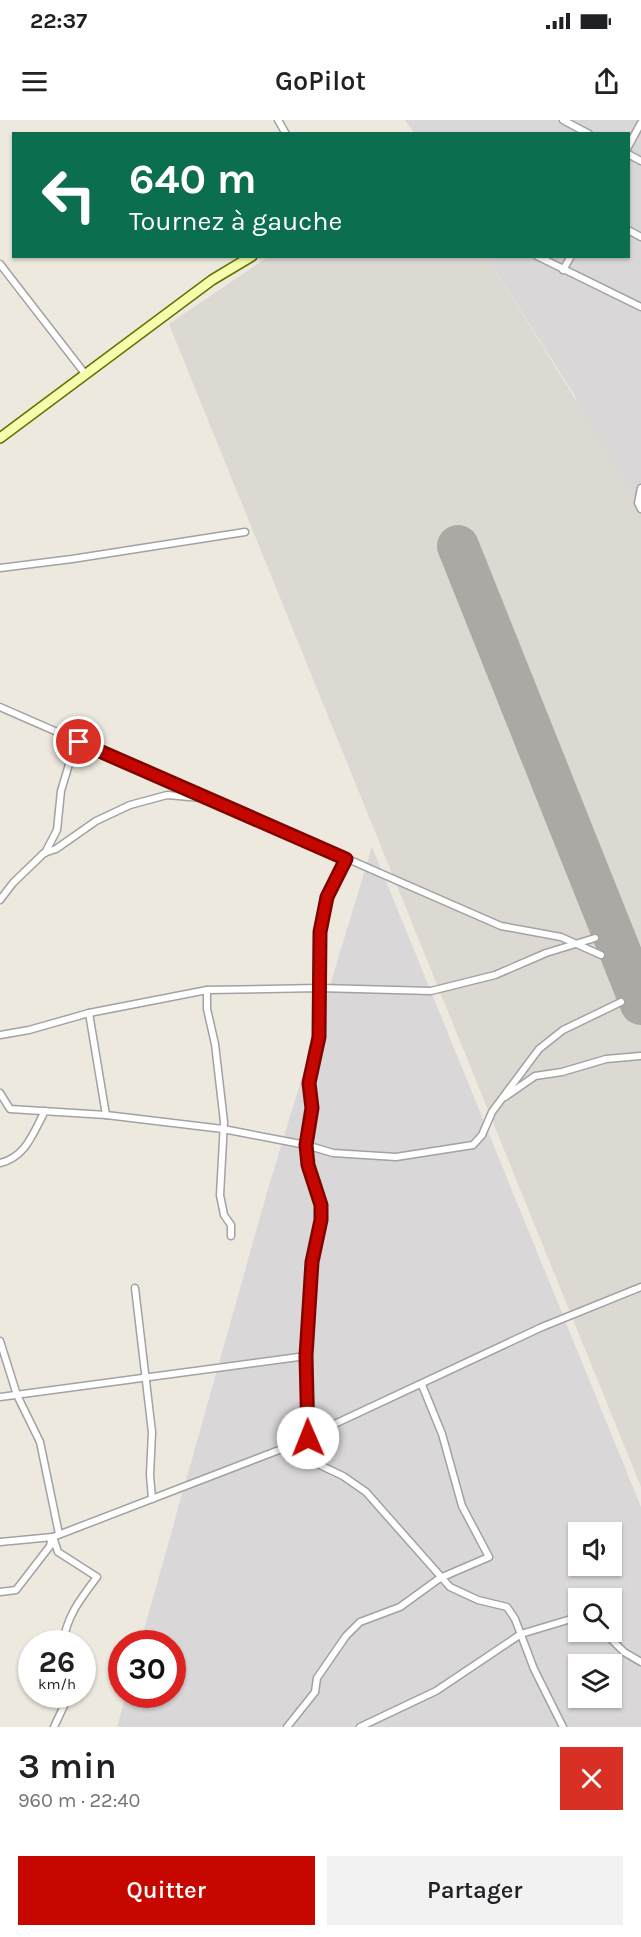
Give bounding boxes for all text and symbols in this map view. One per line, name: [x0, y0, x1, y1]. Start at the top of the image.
text: 22:37: [30, 8, 87, 34]
icon: menu: [18, 65, 51, 98]
text: GoPilot: [275, 65, 366, 97]
icon: share: [590, 65, 623, 98]
text: 640 m: [129, 154, 257, 204]
icon: left: [30, 156, 108, 234]
text: Tournez à gauche: [129, 205, 342, 237]
pin: [53, 716, 104, 767]
icon: arrive: [62, 725, 95, 758]
position arrow: [276, 1406, 340, 1470]
map controls: [568, 1522, 622, 1708]
button: sound: [568, 1522, 622, 1576]
button: search: [568, 1588, 622, 1642]
speed limit sign: 30: [108, 1630, 186, 1708]
text: 26: [39, 1644, 75, 1680]
button: layers: [568, 1654, 622, 1708]
text: km/h: [38, 1675, 76, 1693]
text: 3 min: [18, 1745, 117, 1787]
button: close: [560, 1747, 623, 1810]
text: 960 m · 22:40: [18, 1789, 140, 1812]
button: Quitter: [18, 1856, 315, 1925]
button: Partager: [327, 1856, 623, 1925]

